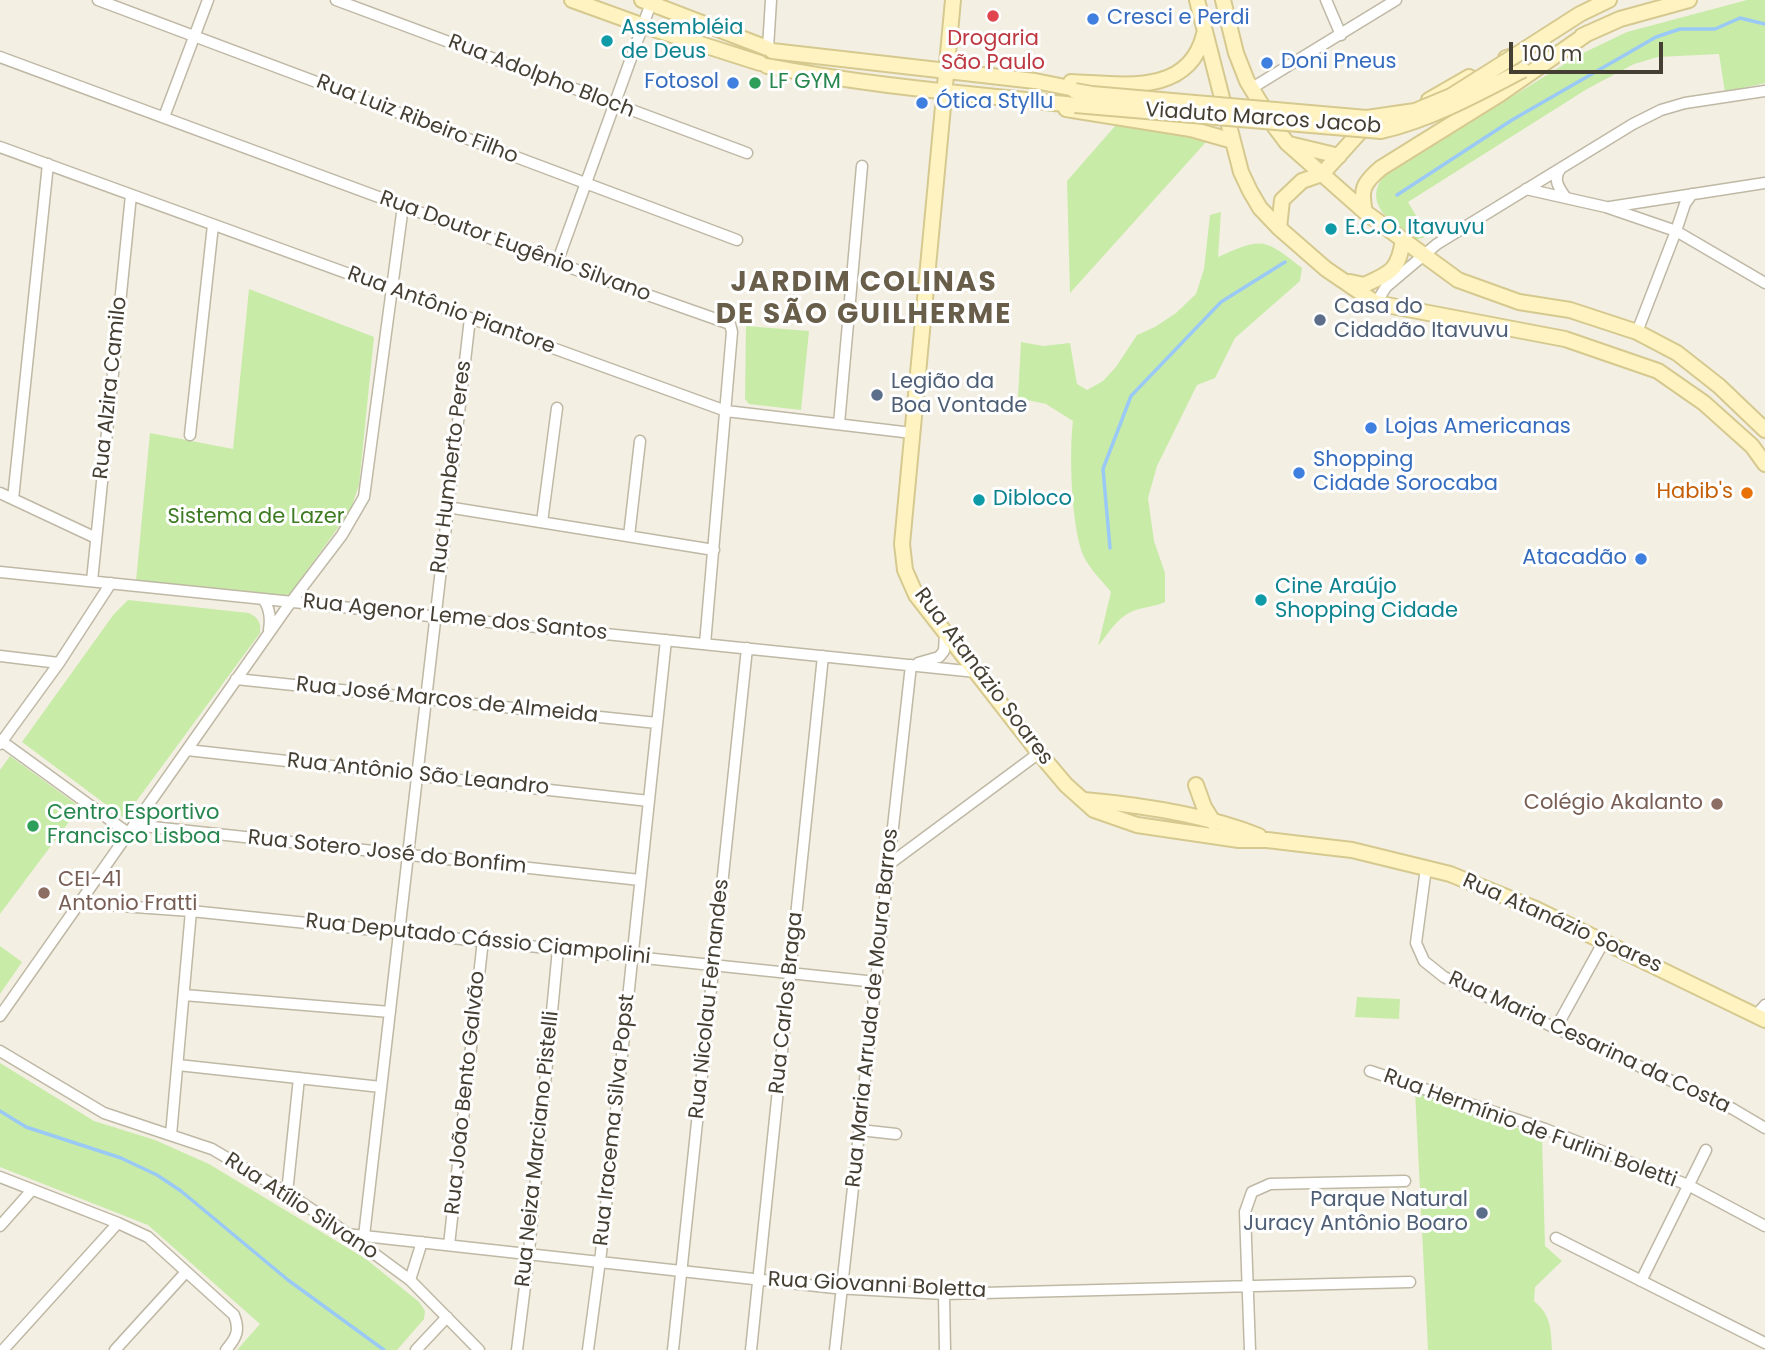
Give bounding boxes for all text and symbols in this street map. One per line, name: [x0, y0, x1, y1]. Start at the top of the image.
place label: Cresci e Perdi: [1107, 6, 1250, 32]
marker: Drogaria São Paulo: [985, 8, 1001, 24]
marker: Cresci e Perdi: [1085, 11, 1101, 27]
place label: Assembléia de Deus: [621, 16, 743, 66]
place label: Drogaria São Paulo: [941, 27, 1045, 77]
scale bar: [1513, 28, 1667, 72]
street label: Rua Adolpho Bloch: [444, 30, 638, 124]
marker: Assembléia de Deus: [599, 33, 615, 49]
text: 100 m: [1522, 39, 1582, 68]
place label: Doni Pneus: [1281, 50, 1397, 76]
marker: Doni Pneus: [1259, 55, 1275, 71]
street label: Rua Luiz Ribeiro Filho: [313, 70, 521, 170]
place label: Fotosol: [644, 70, 719, 96]
place label: LF GYM: [769, 70, 841, 96]
marker: Fotosol: [725, 75, 741, 91]
marker: LF GYM: [747, 75, 763, 91]
place label: Ótica Styllu: [936, 90, 1053, 116]
marker: Ótica Styllu: [914, 95, 930, 111]
street label: Viaduto Marcos Jacob: [1144, 98, 1382, 140]
street label: Rua Doutor Eugênio Silvano: [376, 186, 654, 308]
place label: E.C.O. Itavuvu: [1345, 216, 1485, 242]
marker: E.C.O. Itavuvu: [1323, 221, 1339, 237]
street label: Rua Antônio Piantore: [344, 262, 558, 360]
district label: JARDIM COLINAS DE SÃO GUILHERME: [718, 267, 1010, 333]
street label: Rua Alzira Camilo: [89, 295, 133, 481]
place label: Casa do Cidadão Itavuvu: [1334, 295, 1509, 345]
marker: Casa do Cidadão Itavuvu: [1312, 312, 1328, 328]
street label: Rua Humberto Peres: [426, 359, 478, 575]
place label: Legião da Boa Vontade: [891, 370, 1027, 420]
marker: Legião da Boa Vontade: [869, 387, 885, 403]
place label: Lojas Americanas: [1385, 415, 1571, 441]
marker: Lojas Americanas: [1363, 420, 1379, 436]
place label: Shopping Cidade Sorocaba: [1313, 448, 1498, 498]
marker: Shopping Cidade Sorocaba: [1291, 465, 1307, 481]
place label: Habib's: [1656, 480, 1733, 506]
marker: Habib's: [1739, 485, 1755, 501]
place label: Dibloco: [993, 487, 1072, 513]
marker: Dibloco: [971, 492, 987, 508]
park label: Sistema de Lazer: [167, 505, 345, 531]
place label: Atacadão: [1522, 546, 1627, 572]
marker: Atacadão: [1633, 551, 1649, 567]
place label: Cine Araújo Shopping Cidade: [1275, 575, 1458, 625]
street label: Rua Atanázio Soares: [908, 583, 1058, 771]
street label: Rua Agenor Leme dos Santos: [301, 589, 609, 647]
marker: Cine Araújo Shopping Cidade: [1253, 592, 1269, 608]
street label: Rua José Marcos de Almeida: [295, 673, 599, 729]
street label: Rua Antônio São Leandro: [286, 749, 550, 801]
place label: Colégio Akalanto: [1524, 791, 1703, 817]
marker: Colégio Akalanto: [1709, 796, 1725, 812]
place label: Centro Esportivo Francisco Lisboa: [47, 801, 221, 851]
marker: Centro Esportivo Francisco Lisboa: [25, 818, 41, 834]
street label: Rua Sotero José do Bonfim: [246, 826, 528, 880]
street label: Rua Maria Arruda de Moura Barros: [842, 827, 904, 1189]
place label: CEI-41 Antonio Fratti: [58, 868, 197, 918]
street label: Rua Atanázio Soares: [1459, 869, 1665, 979]
street label: Rua Nicolau Fernandes: [685, 878, 735, 1120]
marker: CEI-41 Antonio Fratti: [36, 885, 52, 901]
street label: Rua Deputado Cássio Ciampolini: [304, 909, 652, 971]
street label: Rua Carlos Braga: [765, 911, 809, 1095]
street label: Rua Maria Cesarina da Costa: [1444, 966, 1734, 1120]
street label: Rua João Bento Galvão: [441, 970, 491, 1216]
street label: Rua Iracema Silva Popst: [589, 993, 641, 1247]
street label: Rua Neiza Marciano Pistelli: [511, 1010, 565, 1288]
street label: Rua Hermínio de Furlini Boletti: [1380, 1064, 1680, 1194]
street label: Rua Atílio Silvano: [220, 1148, 382, 1266]
place label: Parque Natural Juracy Antônio Boaro: [1243, 1188, 1468, 1238]
marker: Parque Natural Juracy Antônio Boaro: [1474, 1205, 1490, 1221]
street label: Rua Giovanni Boletta: [767, 1268, 987, 1304]

